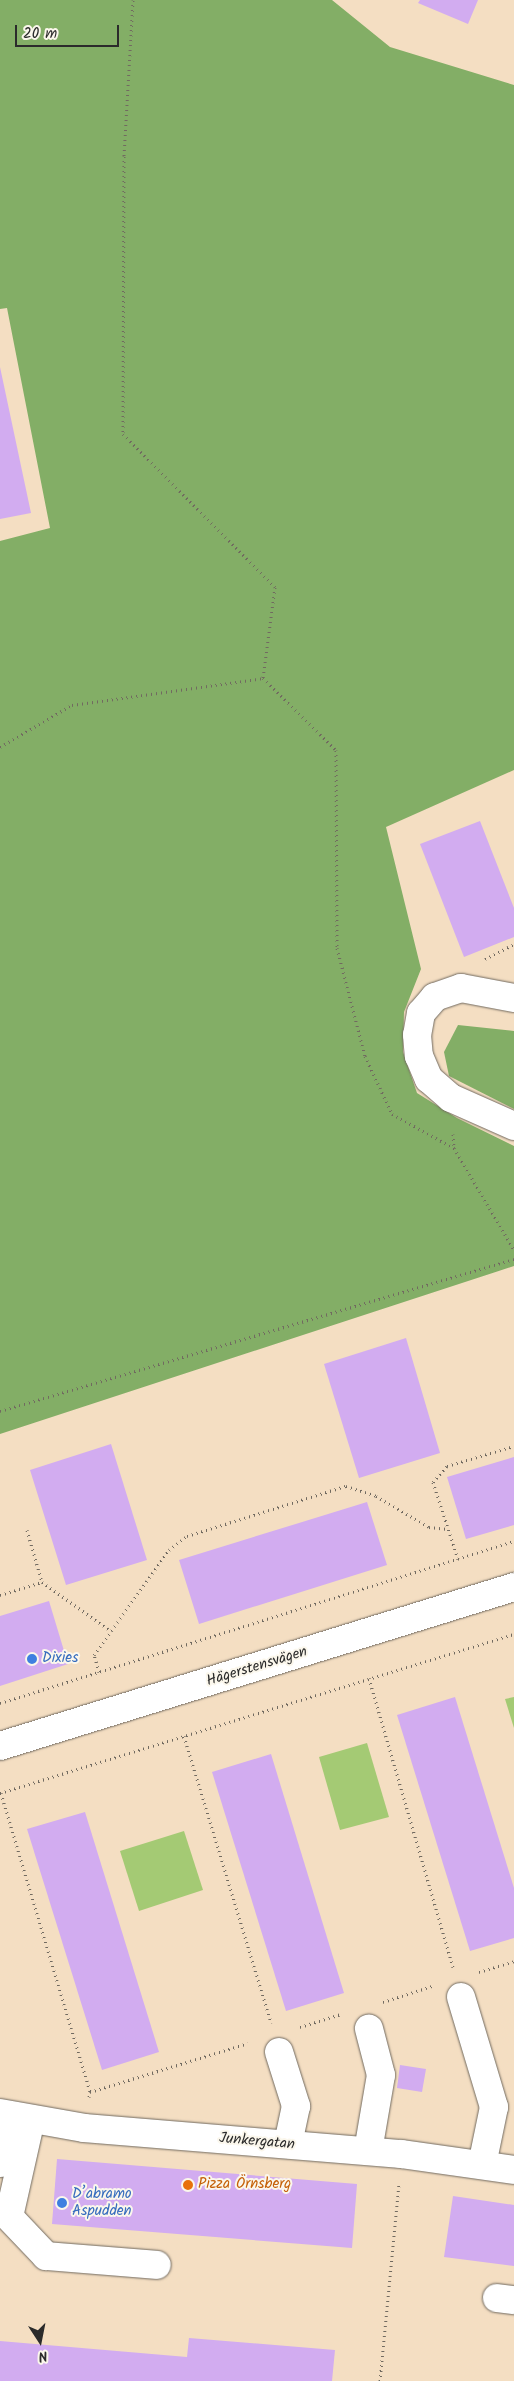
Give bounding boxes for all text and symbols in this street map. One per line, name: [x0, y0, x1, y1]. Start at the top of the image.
scale bar: [18, 15, 121, 47]
text: 20 m: [23, 22, 57, 46]
street label: Hägerstensvägen: [204, 1643, 310, 1691]
place label: Dixies: [42, 1650, 78, 1668]
marker: Dixies: [26, 1653, 38, 1665]
street label: Junkergatan: [218, 2130, 296, 2154]
place label: Pizza Örnsberg: [198, 2176, 291, 2194]
marker: Pizza Örnsberg: [182, 2179, 194, 2191]
place label: D’abramo Aspudden: [72, 2185, 132, 2220]
marker: D’abramo Aspudden: [56, 2197, 68, 2209]
north arrow: [15, 2316, 65, 2366]
text: N: [36, 2344, 49, 2367]

